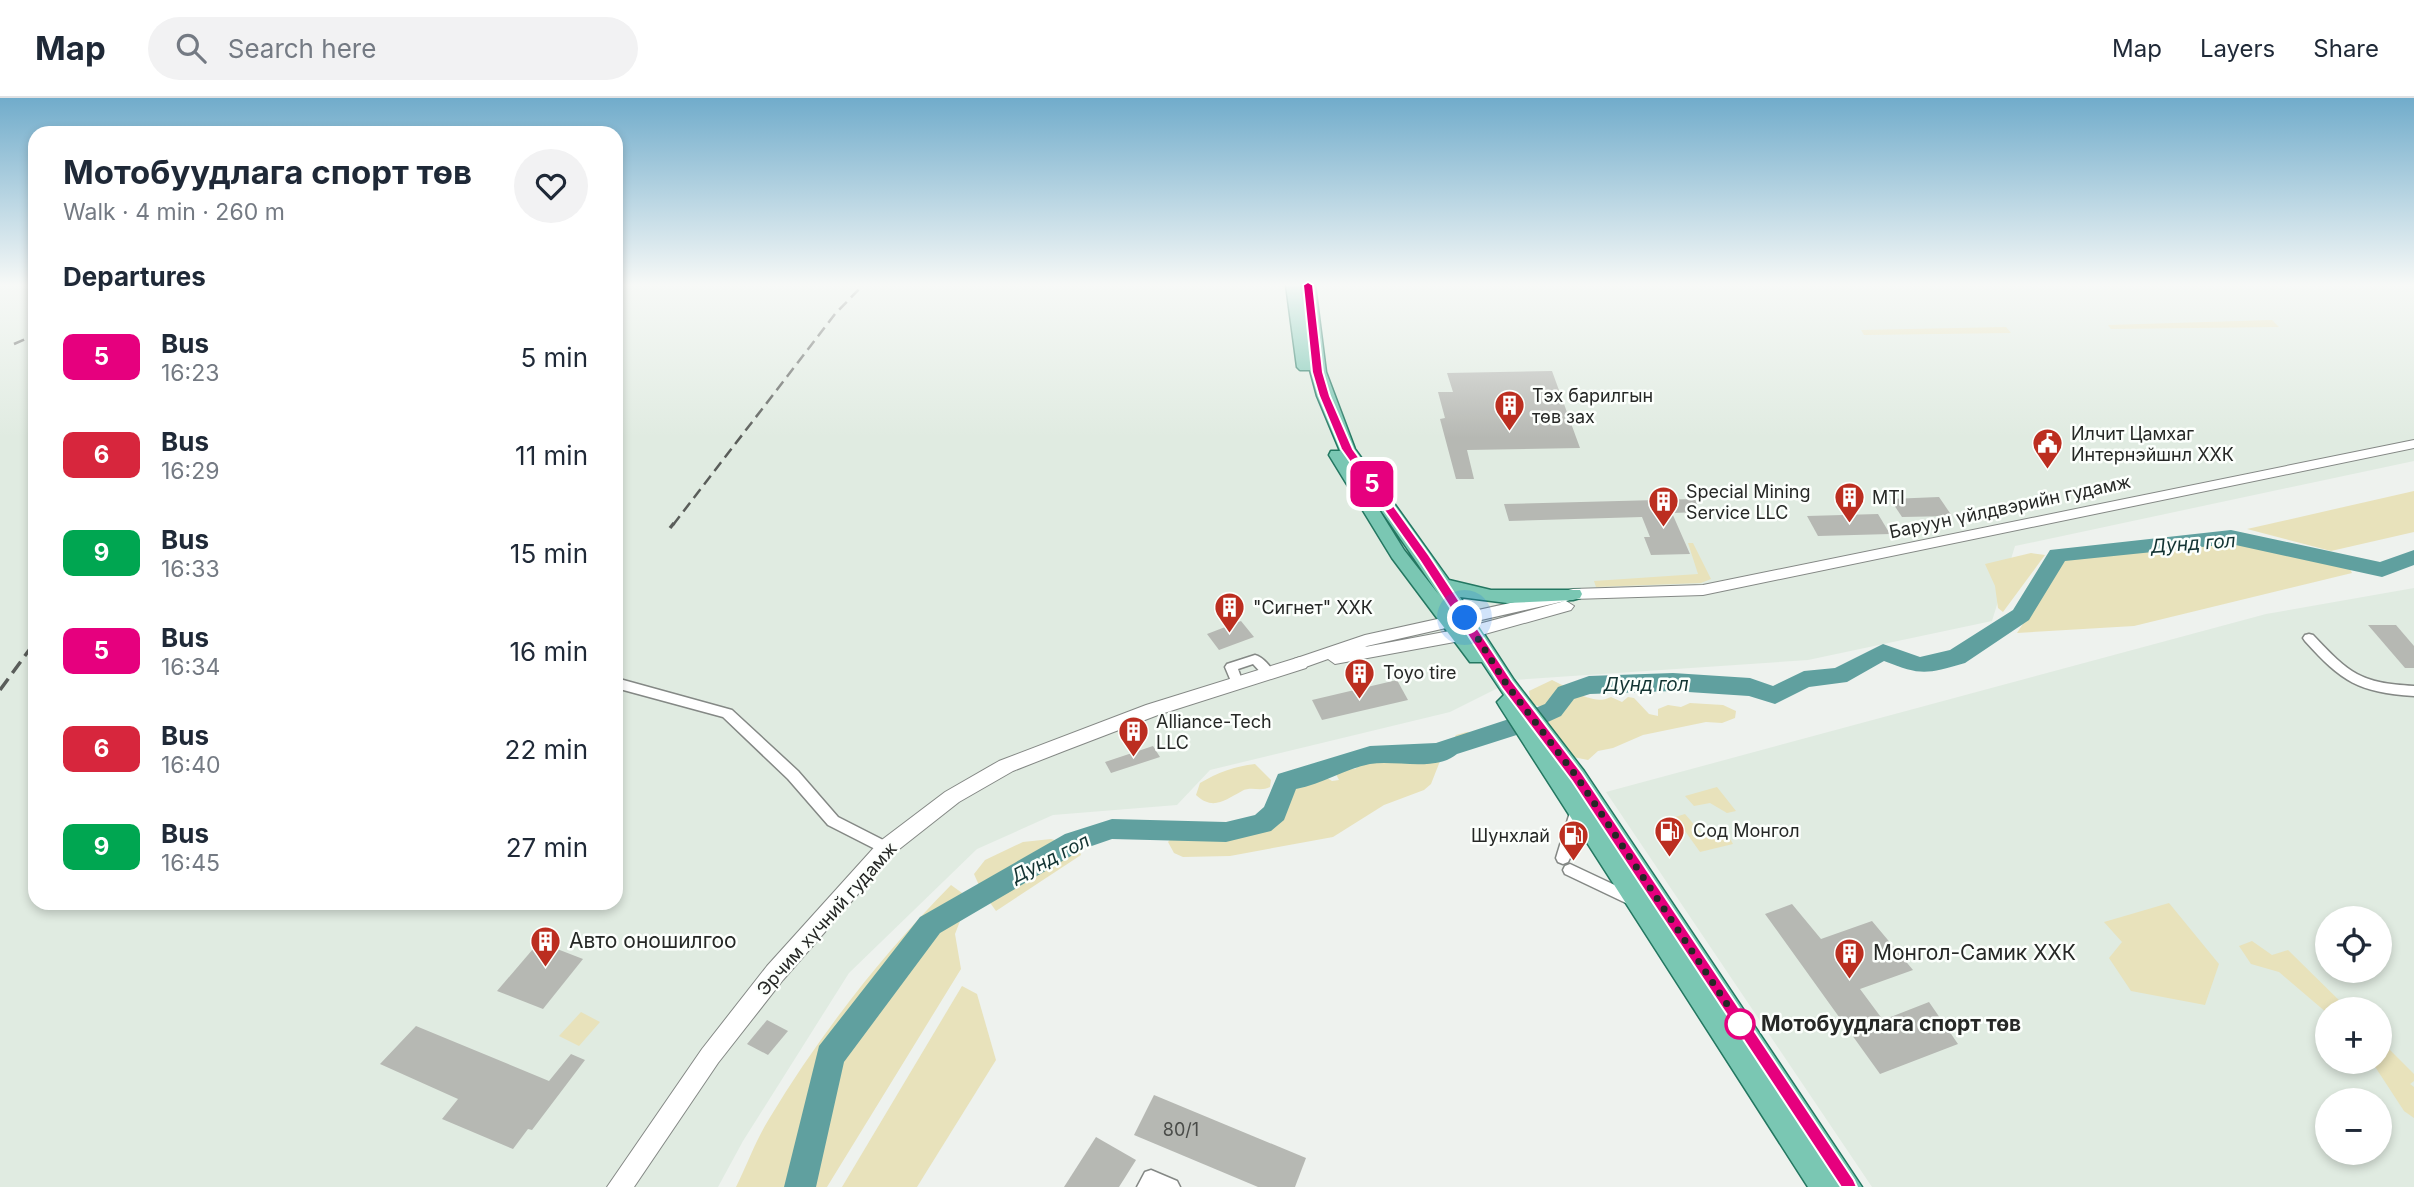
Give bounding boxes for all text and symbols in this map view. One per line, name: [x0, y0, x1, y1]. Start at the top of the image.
search box: [148, 17, 638, 80]
text: Map: [35, 28, 106, 68]
icon: search: [172, 29, 210, 67]
text: Search here: [228, 33, 376, 64]
text: Map: [2112, 34, 2162, 63]
text: Layers: [2200, 34, 2275, 63]
text: Share: [2313, 34, 2379, 63]
button: heart: [514, 149, 588, 223]
text: Мотобуудлага спорт төв: [63, 152, 472, 192]
text: Walk · 4 min · 260 m: [63, 198, 285, 226]
text: Departures: [63, 261, 206, 292]
text: Bus: [161, 328, 209, 359]
text: 5: [94, 342, 109, 371]
text: 5 min: [520, 342, 588, 373]
text: 16:23: [161, 359, 219, 387]
place label: Тэх барилгын төв зах: [1532, 385, 1653, 427]
building icon: Тэх барилгын төв зах: [1492, 389, 1526, 433]
place label: Илчит Цамхаг Интернэйшнл ХХК: [2071, 423, 2234, 465]
text: Bus: [161, 426, 209, 457]
public building icon: Илчит Цамхаг Интернэйшнл ХХК: [2031, 427, 2065, 471]
text: 6: [94, 440, 109, 469]
text: 11 min: [515, 440, 588, 471]
text: 16:29: [161, 457, 220, 485]
line badge: 5: [1349, 461, 1395, 507]
text: 5: [1364, 469, 1380, 498]
street label: Баруун үйлдвэрийн гудамж: [1887, 471, 2133, 542]
place label: Special Mining Service LLC: [1686, 481, 1811, 523]
building icon: MTI: [1832, 481, 1866, 525]
building icon: Special Mining Service LLC: [1646, 485, 1680, 529]
place label: MTI: [1872, 487, 1905, 508]
text: Bus: [161, 524, 209, 555]
water label: Дунд гол: [2149, 529, 2236, 558]
text: 9: [94, 538, 109, 567]
text: 15 min: [510, 538, 588, 569]
text: 16:33: [161, 555, 220, 583]
building icon: "Сигнет" ХХК: [1213, 591, 1247, 635]
place label: "Сигнет" ХХК: [1253, 597, 1373, 618]
your location: [1447, 600, 1482, 635]
text: Bus: [161, 622, 209, 653]
text: 5: [94, 636, 109, 665]
text: 16 min: [510, 636, 588, 667]
text: 16:34: [161, 653, 220, 681]
building icon: Toyo tire: [1343, 656, 1377, 700]
place label: Toyo tire: [1383, 662, 1457, 683]
water label: Дунд гол: [1602, 673, 1689, 696]
place label: Alliance-Tech LLC: [1156, 711, 1272, 753]
building icon: Alliance-Tech LLC: [1116, 715, 1150, 759]
text: Bus: [161, 720, 209, 751]
text: 6: [94, 734, 109, 763]
text: 22 min: [505, 734, 588, 765]
text: 16:40: [161, 751, 221, 779]
fuel station icon: Сод Монгол: [1653, 814, 1687, 858]
text: Bus: [161, 818, 209, 849]
fuel station icon: Шунхлай: [1556, 819, 1590, 863]
place label: Сод Монгол: [1693, 820, 1800, 841]
place label: Шунхлай: [1471, 825, 1550, 846]
water label: Дунд гол: [1006, 829, 1093, 888]
text: 9: [94, 832, 109, 861]
text: 27 min: [506, 832, 588, 863]
street label: Эрчим хүчний гудамж: [752, 838, 901, 1000]
text: 16:45: [161, 849, 220, 877]
map controls: [2315, 906, 2392, 1165]
button: locate: [2315, 906, 2392, 983]
building icon: Авто оношилгоо: [529, 924, 563, 968]
place label: Авто оношилгоо: [569, 928, 737, 953]
building icon: Монгол-Самик ХХК: [1833, 936, 1867, 980]
place label: Монгол-Самик ХХК: [1873, 940, 2076, 965]
button: +: [2315, 997, 2392, 1074]
marker: Мотобуудлага спорт төв: [1725, 1009, 1755, 1039]
place label: Мотобуудлага спорт төв: [1761, 1011, 2021, 1036]
button: −: [2315, 1088, 2392, 1165]
house number: 80/1: [1163, 1119, 1199, 1140]

